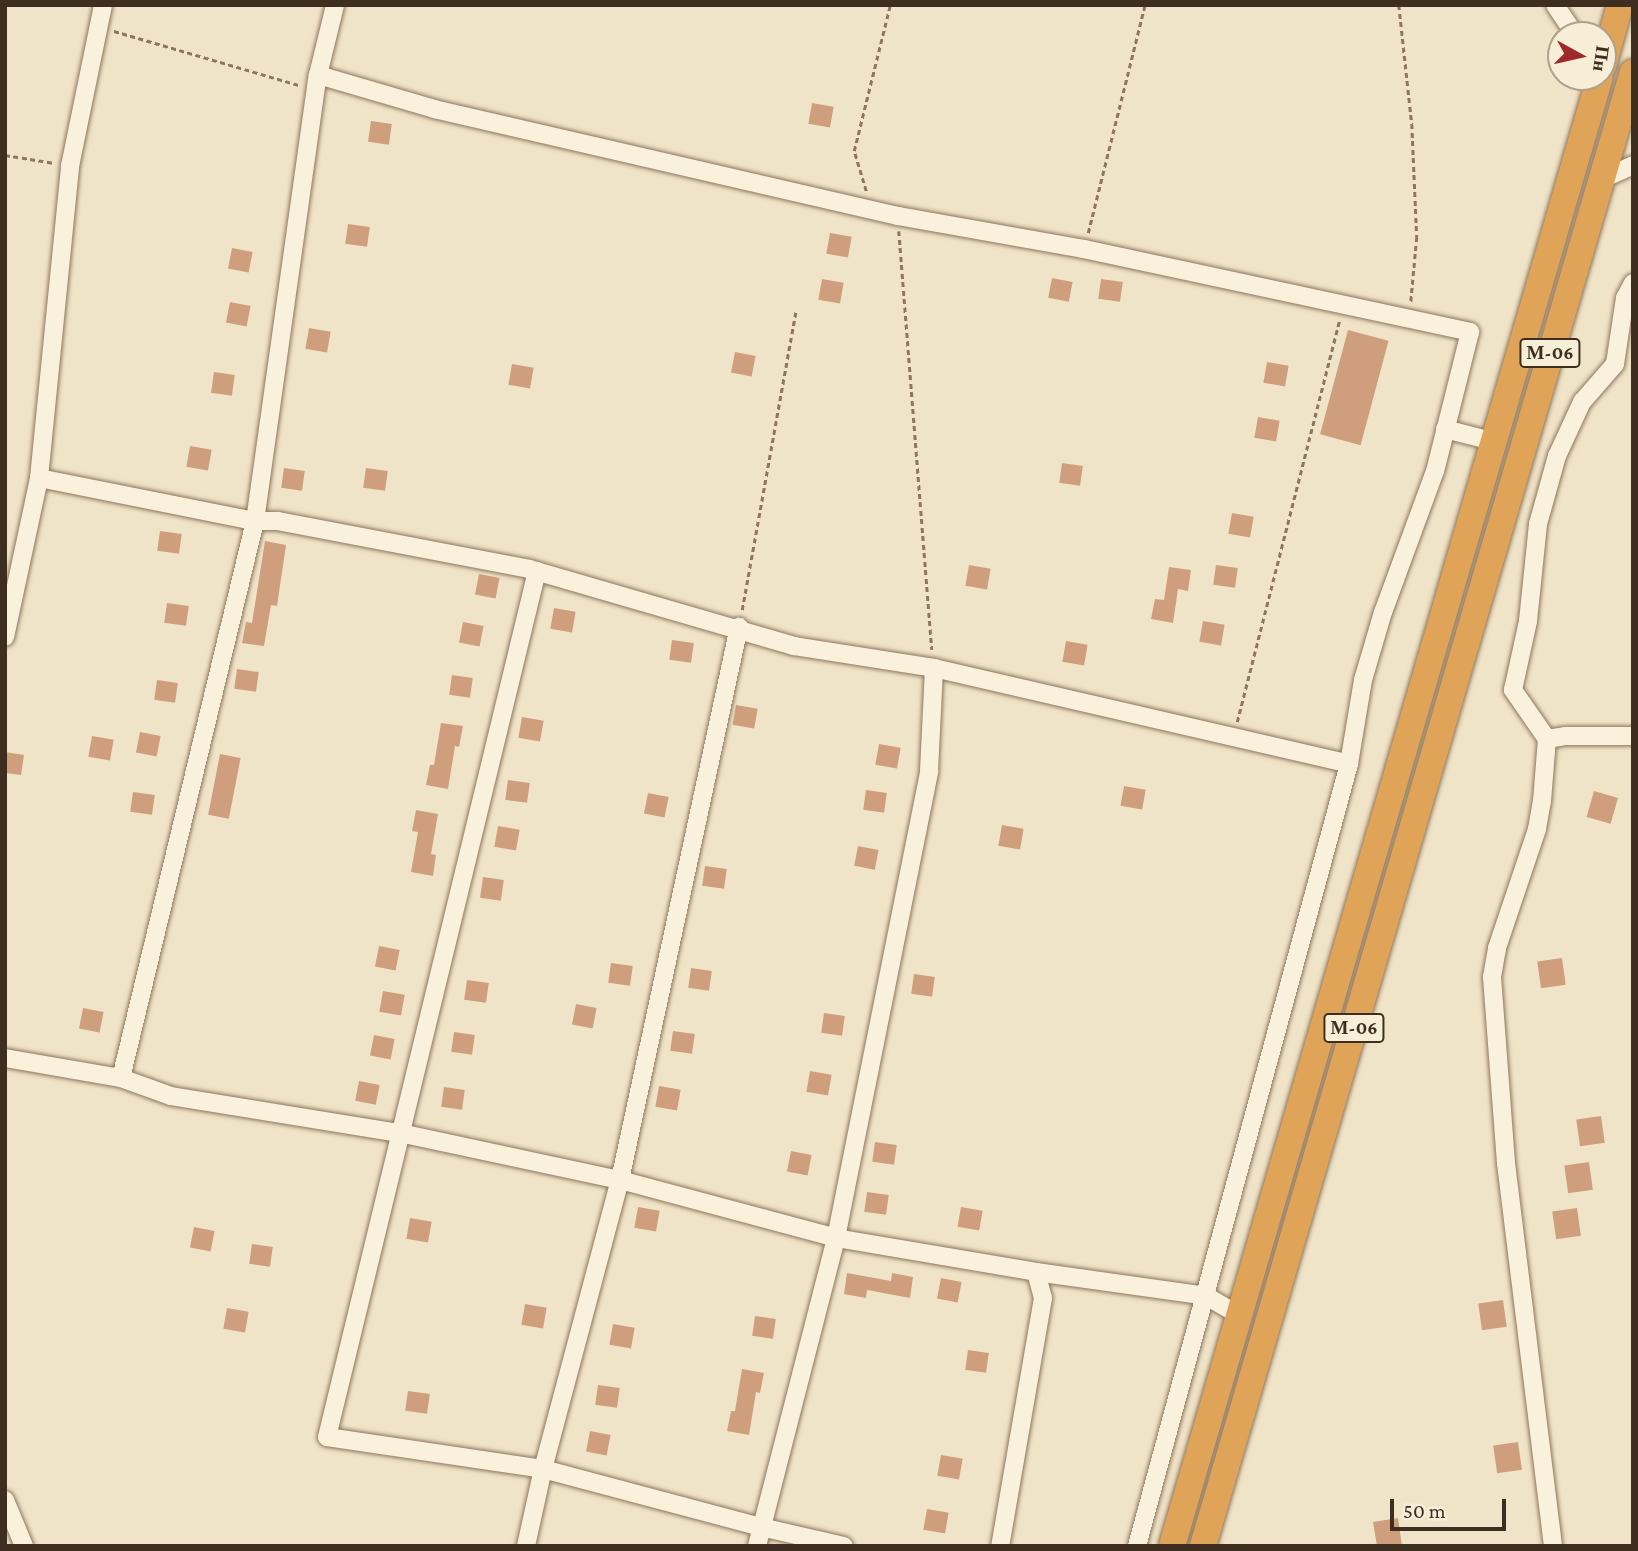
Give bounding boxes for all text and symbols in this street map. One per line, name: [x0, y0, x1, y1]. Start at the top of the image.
north arrow: [1547, 21, 1617, 91]
text: Пн: [1589, 45, 1613, 73]
road number: М-06: [1518, 338, 1582, 368]
road number: М-06: [1322, 1012, 1386, 1044]
scale bar: [1393, 1484, 1508, 1528]
text: 50 m: [1403, 1499, 1446, 1523]

